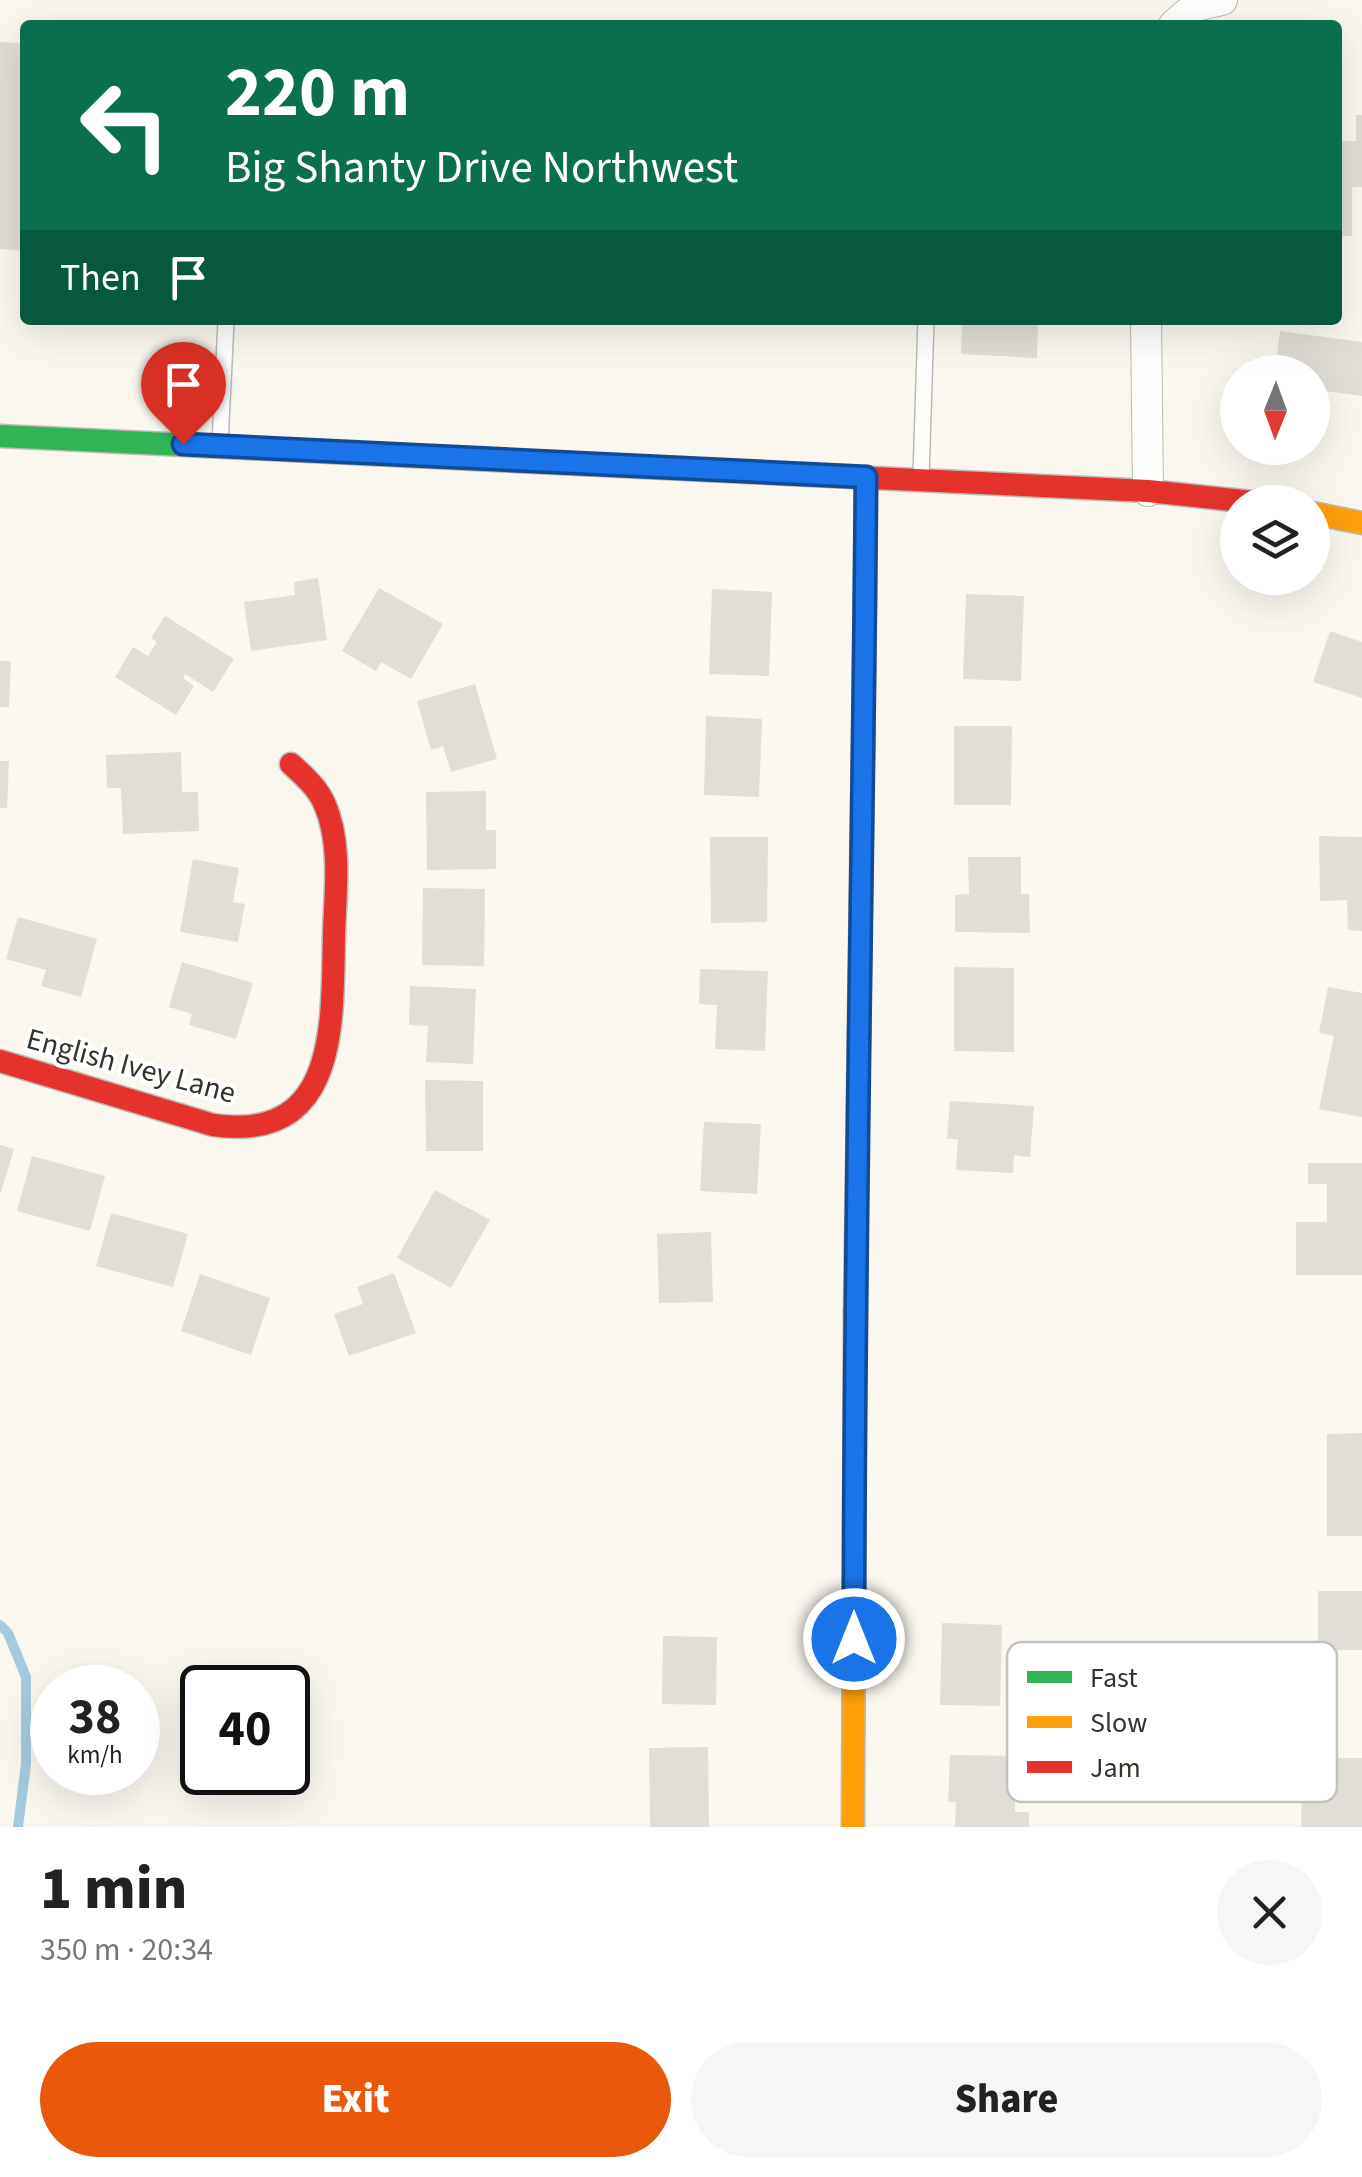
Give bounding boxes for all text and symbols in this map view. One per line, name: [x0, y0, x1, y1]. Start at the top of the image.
text: 220 m: [225, 43, 410, 143]
icon: left: [60, 60, 190, 190]
text: Big Shanty Drive Northwest: [225, 136, 738, 200]
icon: arrive: [161, 250, 216, 305]
text: Then: [60, 251, 141, 305]
pin: [141, 342, 226, 445]
north arrow: [1220, 355, 1330, 465]
map controls: [1220, 355, 1330, 595]
icon: arrive: [156, 357, 211, 412]
button: layers: [1220, 485, 1330, 595]
street label: English Ivey Lane: [22, 1017, 240, 1115]
position arrow: [802, 1587, 906, 1691]
legend: [1007, 1642, 1337, 1802]
text: Fast: [1090, 1658, 1138, 1698]
speed limit sign: 40: [180, 1665, 310, 1795]
text: 38: [69, 1682, 121, 1753]
text: Slow: [1090, 1703, 1147, 1743]
text: km/h: [67, 1737, 123, 1773]
text: Jam: [1090, 1748, 1141, 1788]
text: 1 min: [40, 1847, 187, 1932]
button: close: [1217, 1860, 1322, 1965]
text: 350 m · 20:34: [40, 1927, 213, 1973]
button: Exit: [40, 2042, 671, 2157]
button: Share: [691, 2042, 1322, 2157]

